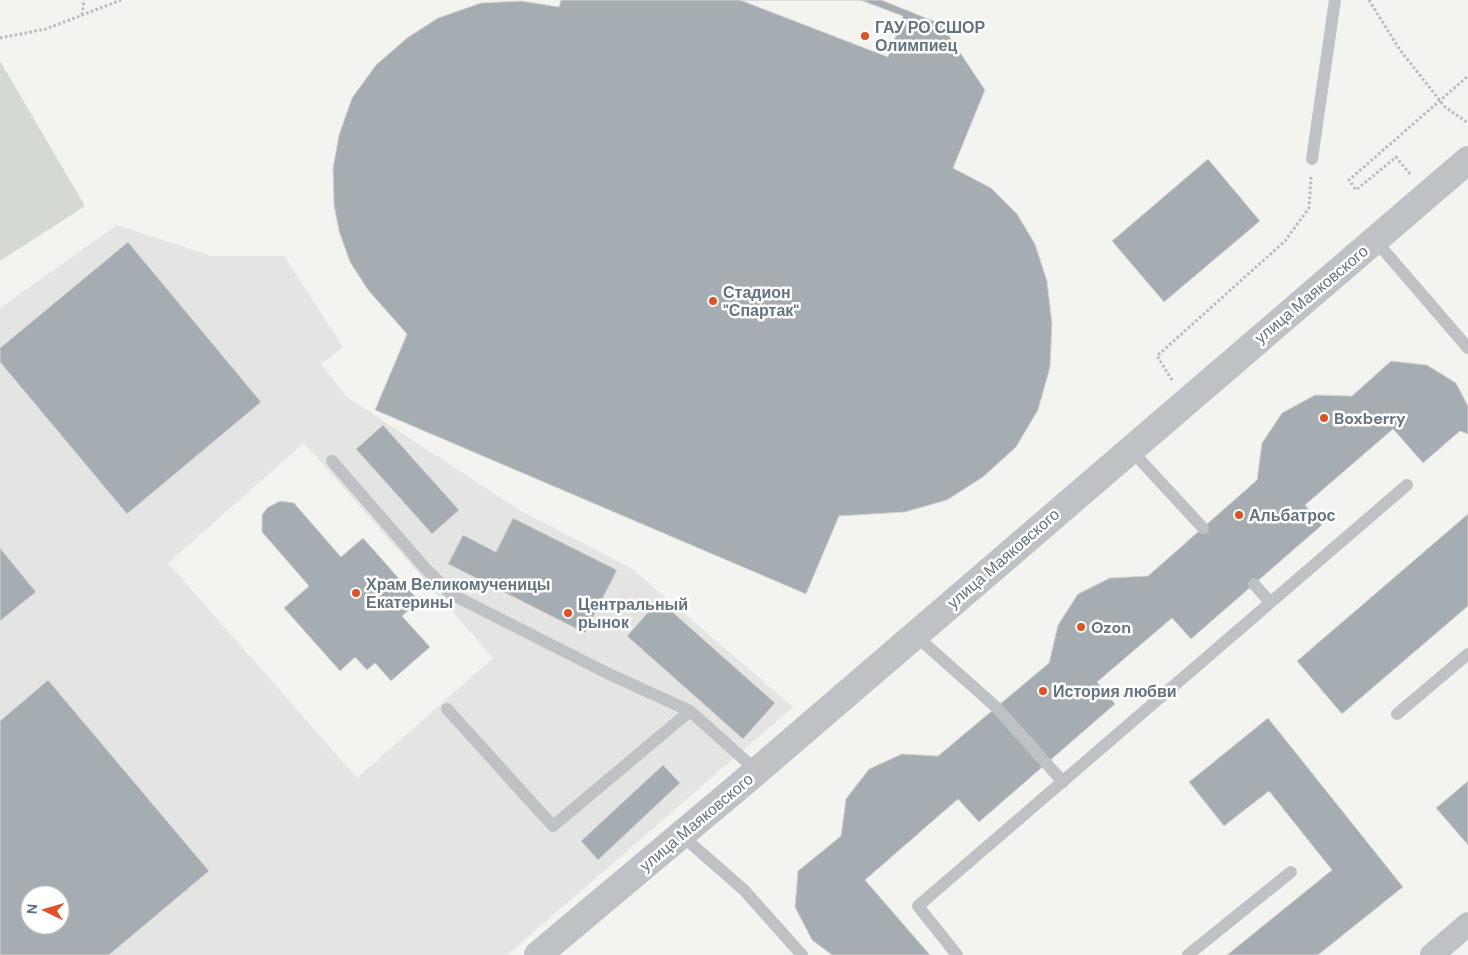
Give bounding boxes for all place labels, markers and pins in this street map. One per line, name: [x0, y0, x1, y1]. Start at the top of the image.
place label: ГАУ РО СШОР Олимпиец: [875, 17, 985, 56]
marker: ГАУ РО СШОР Олимпиец: [859, 30, 871, 42]
place label: Стадион "Спартак": [723, 282, 799, 321]
marker: Стадион "Спартак": [707, 295, 719, 307]
place label: Boxberry: [1334, 408, 1406, 429]
marker: Boxberry: [1318, 412, 1330, 424]
place label: Альбатрос: [1249, 505, 1336, 526]
marker: Альбатрос: [1233, 509, 1245, 521]
place label: Храм Великомученицы Екатерины: [366, 574, 550, 613]
marker: Храм Великомученицы Екатерины: [350, 587, 362, 599]
place label: Центральный рынок: [578, 594, 688, 633]
marker: Центральный рынок: [562, 607, 574, 619]
place label: Ozon: [1091, 617, 1131, 638]
marker: Ozon: [1075, 621, 1087, 633]
place label: История любви: [1053, 681, 1177, 702]
marker: История любви: [1037, 685, 1049, 697]

